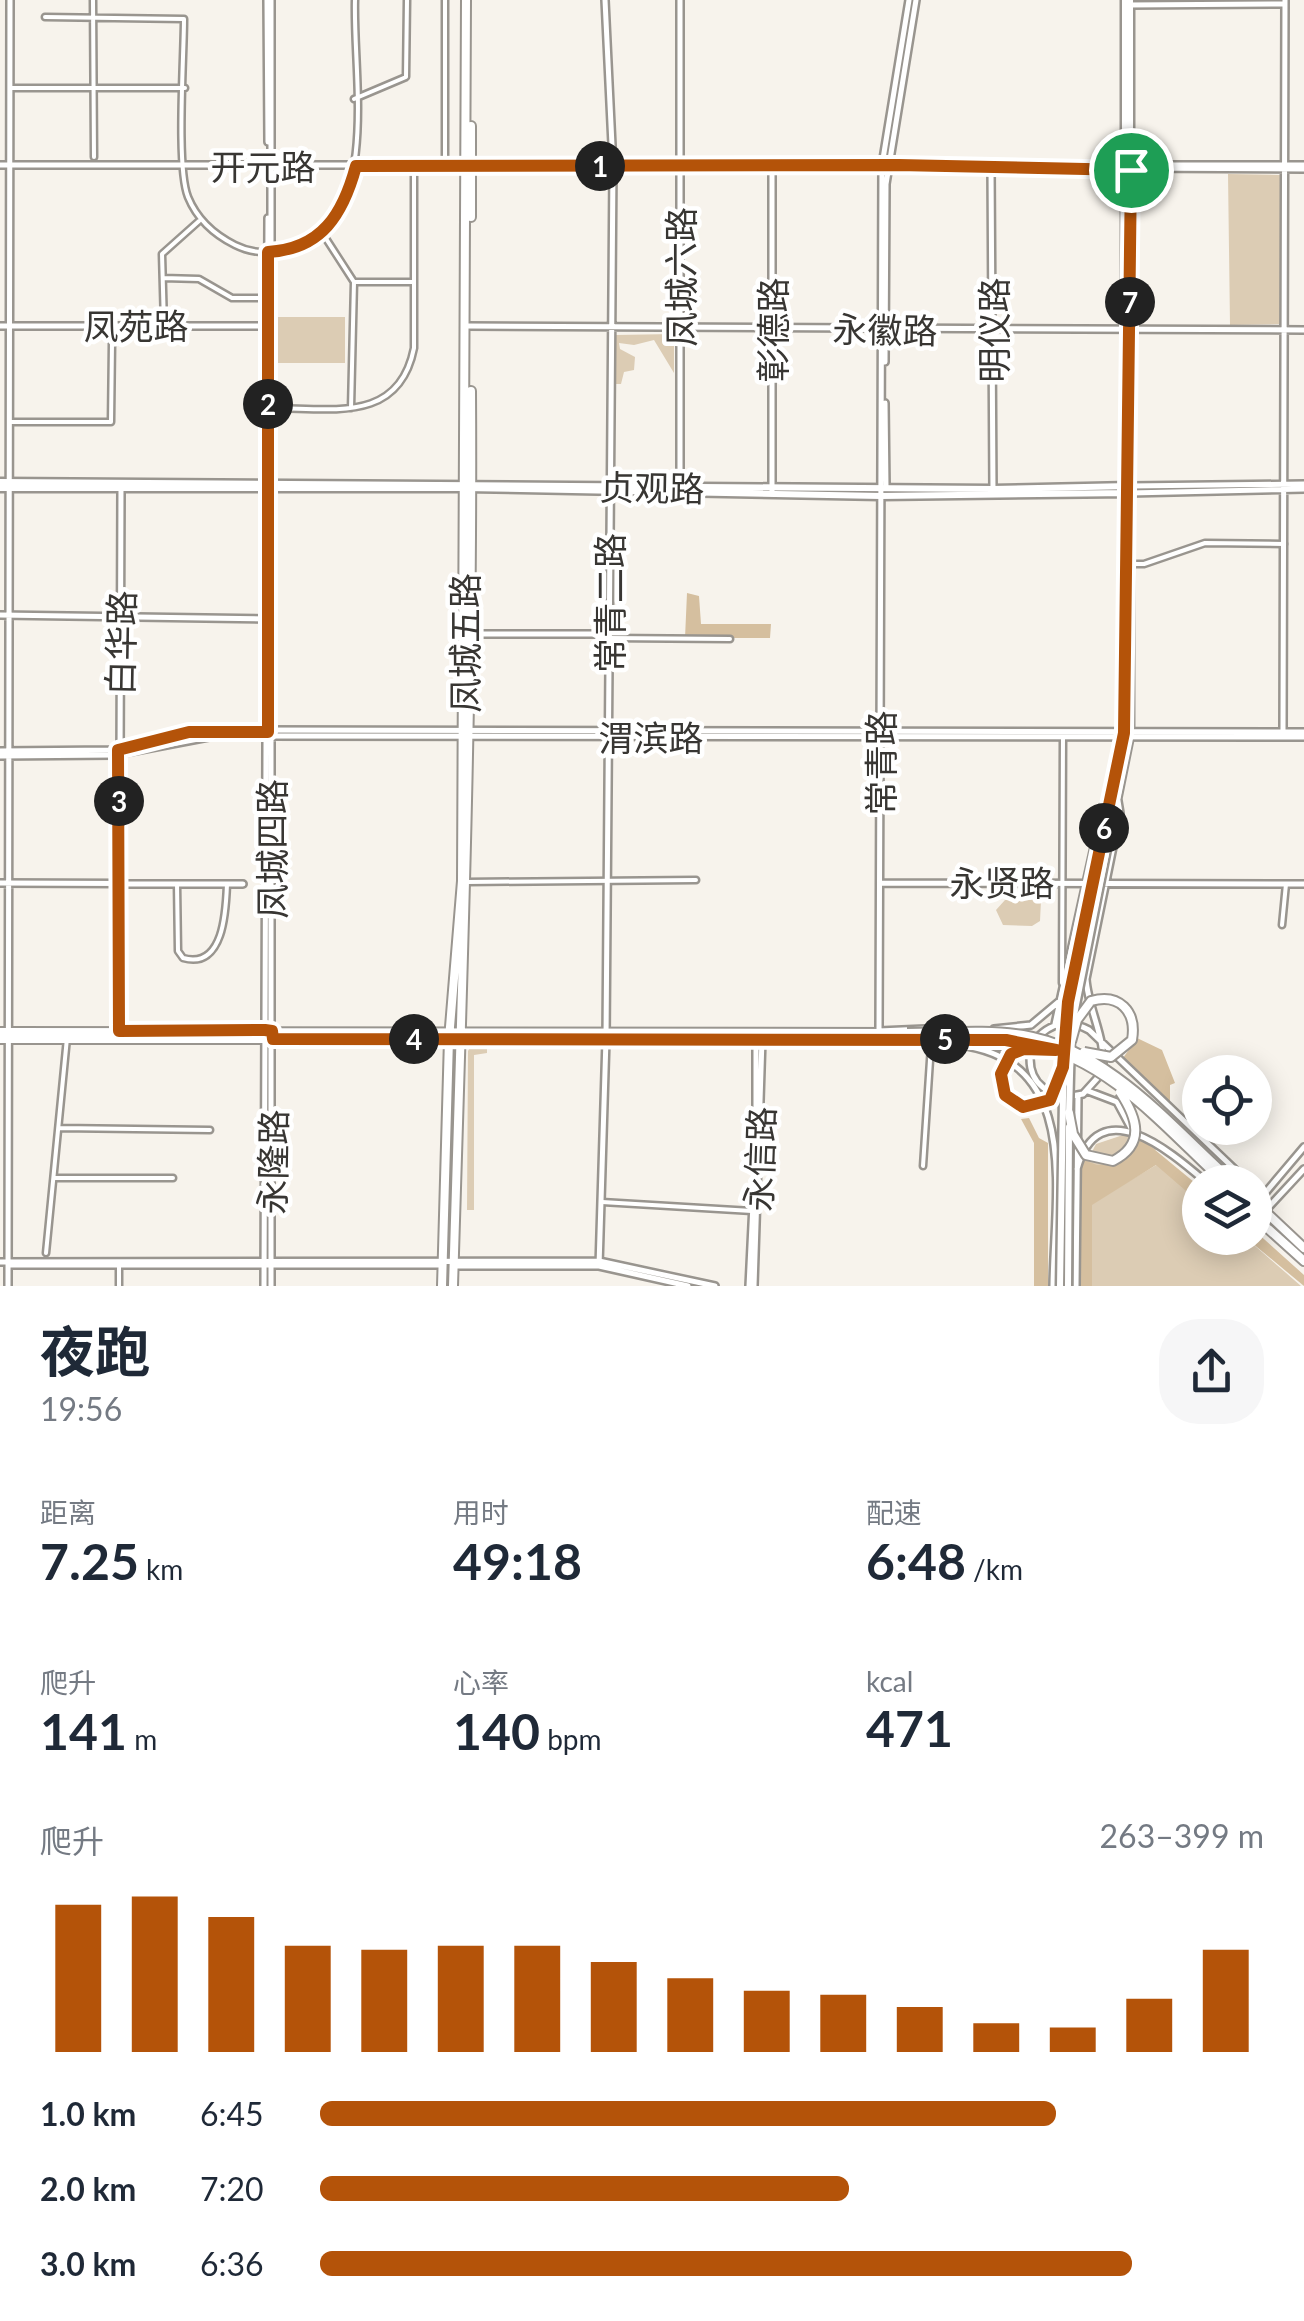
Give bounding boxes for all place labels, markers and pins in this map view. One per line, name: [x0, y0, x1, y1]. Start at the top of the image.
pin: [1089, 128, 1174, 213]
pin: 1: [575, 141, 625, 191]
pin: 7: [1105, 277, 1155, 327]
pin: 2: [243, 379, 293, 429]
pin: 3: [94, 776, 144, 826]
pin: 6: [1079, 803, 1129, 853]
pin: 4: [389, 1014, 439, 1064]
pin: 5: [920, 1014, 970, 1064]

